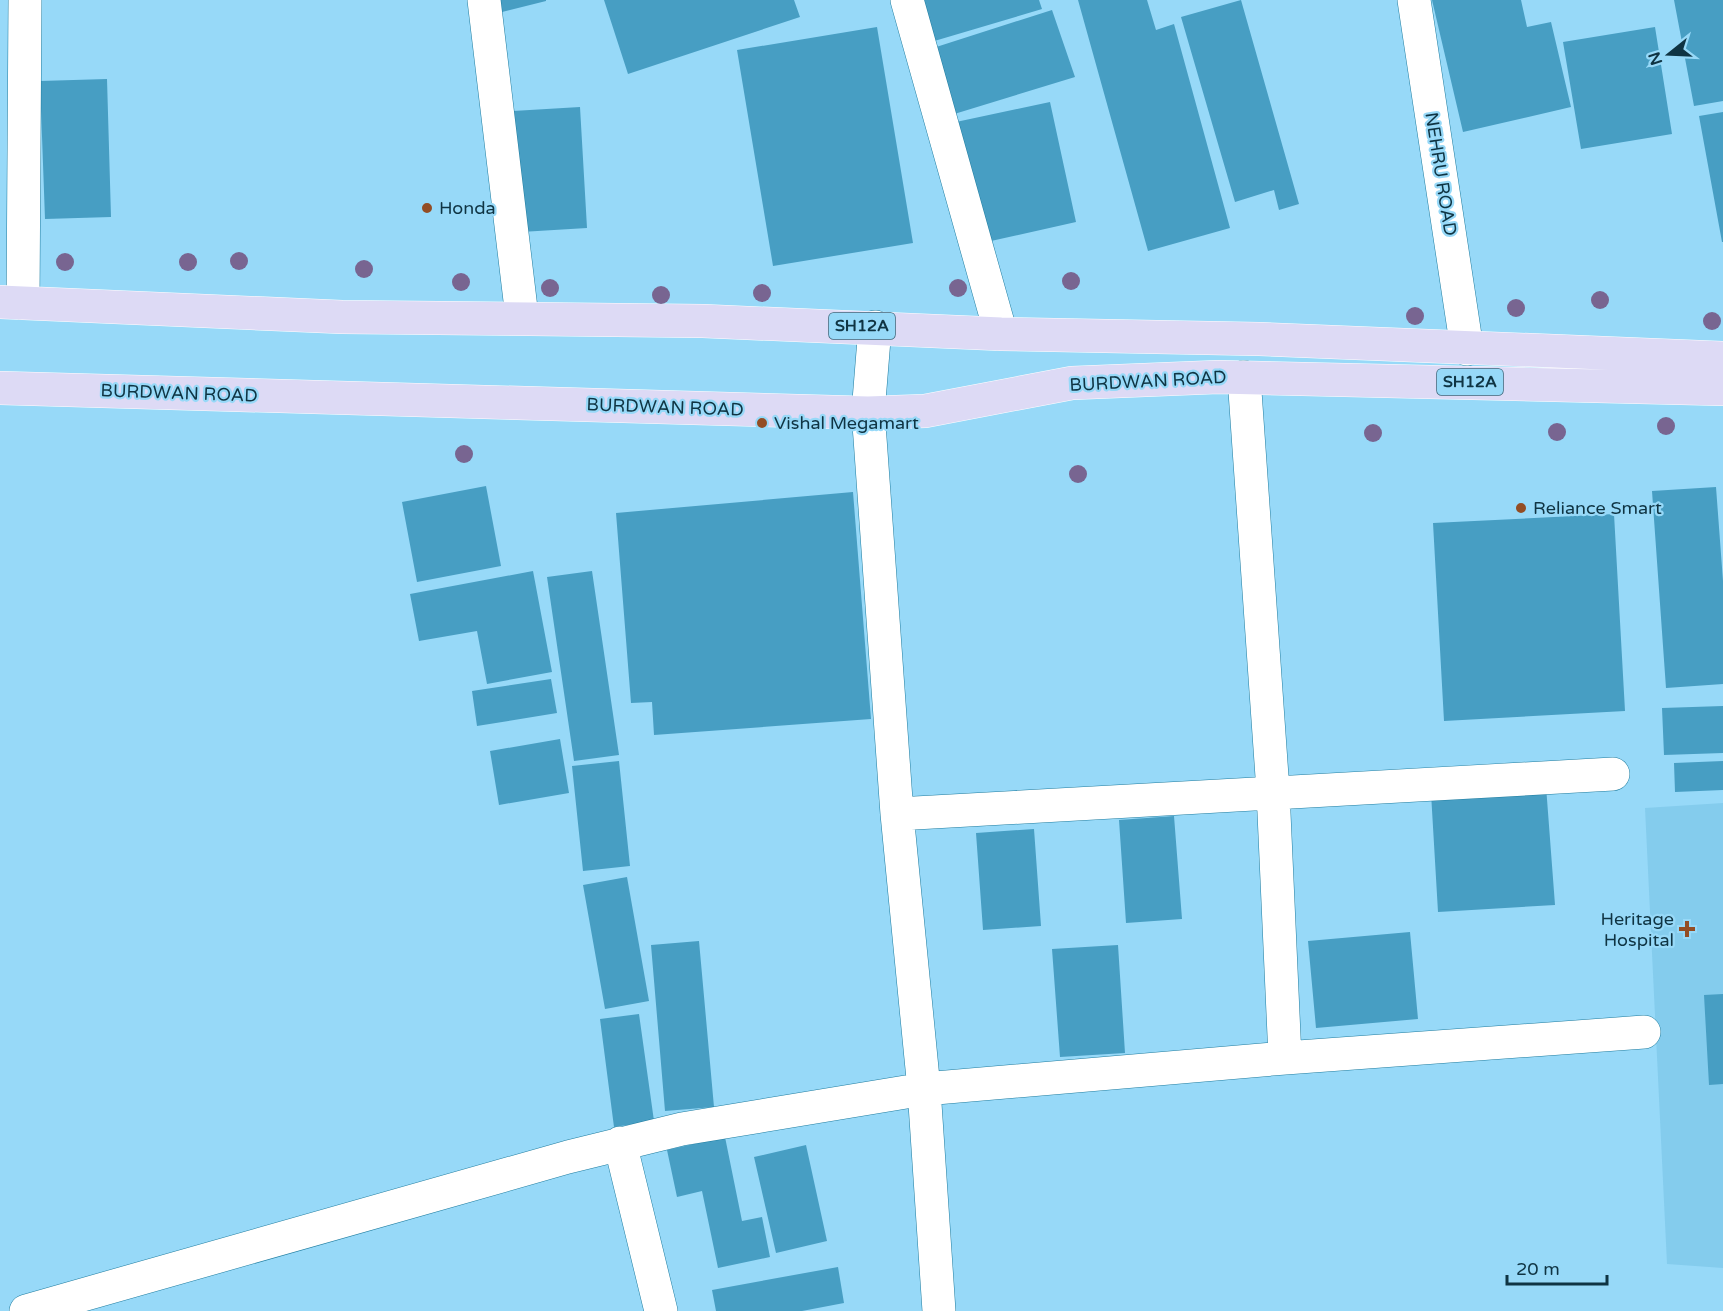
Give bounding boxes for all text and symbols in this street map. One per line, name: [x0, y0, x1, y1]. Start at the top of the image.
north arrow: [1639, 24, 1699, 84]
text: N: [1644, 49, 1667, 68]
street label: NEHRU ROAD: [1420, 111, 1462, 237]
place label: Honda: [439, 197, 496, 219]
marker: Honda: [420, 201, 434, 215]
road number: SH12A: [829, 313, 895, 339]
street label: BURDWAN ROAD: [1069, 366, 1227, 396]
road number: SH12A: [1437, 369, 1503, 395]
street label: BURDWAN ROAD: [100, 379, 258, 407]
street label: BURDWAN ROAD: [586, 393, 744, 421]
place label: Vishal Megamart: [774, 412, 919, 434]
marker: Vishal Megamart: [755, 416, 769, 430]
place label: Reliance Smart: [1533, 497, 1662, 519]
marker: Reliance Smart: [1514, 501, 1528, 515]
place label: Heritage Hospital: [1601, 908, 1674, 951]
marker: Heritage Hospital: [1678, 920, 1696, 938]
scale bar: [1507, 1248, 1608, 1286]
text: 20 m: [1516, 1258, 1560, 1280]

